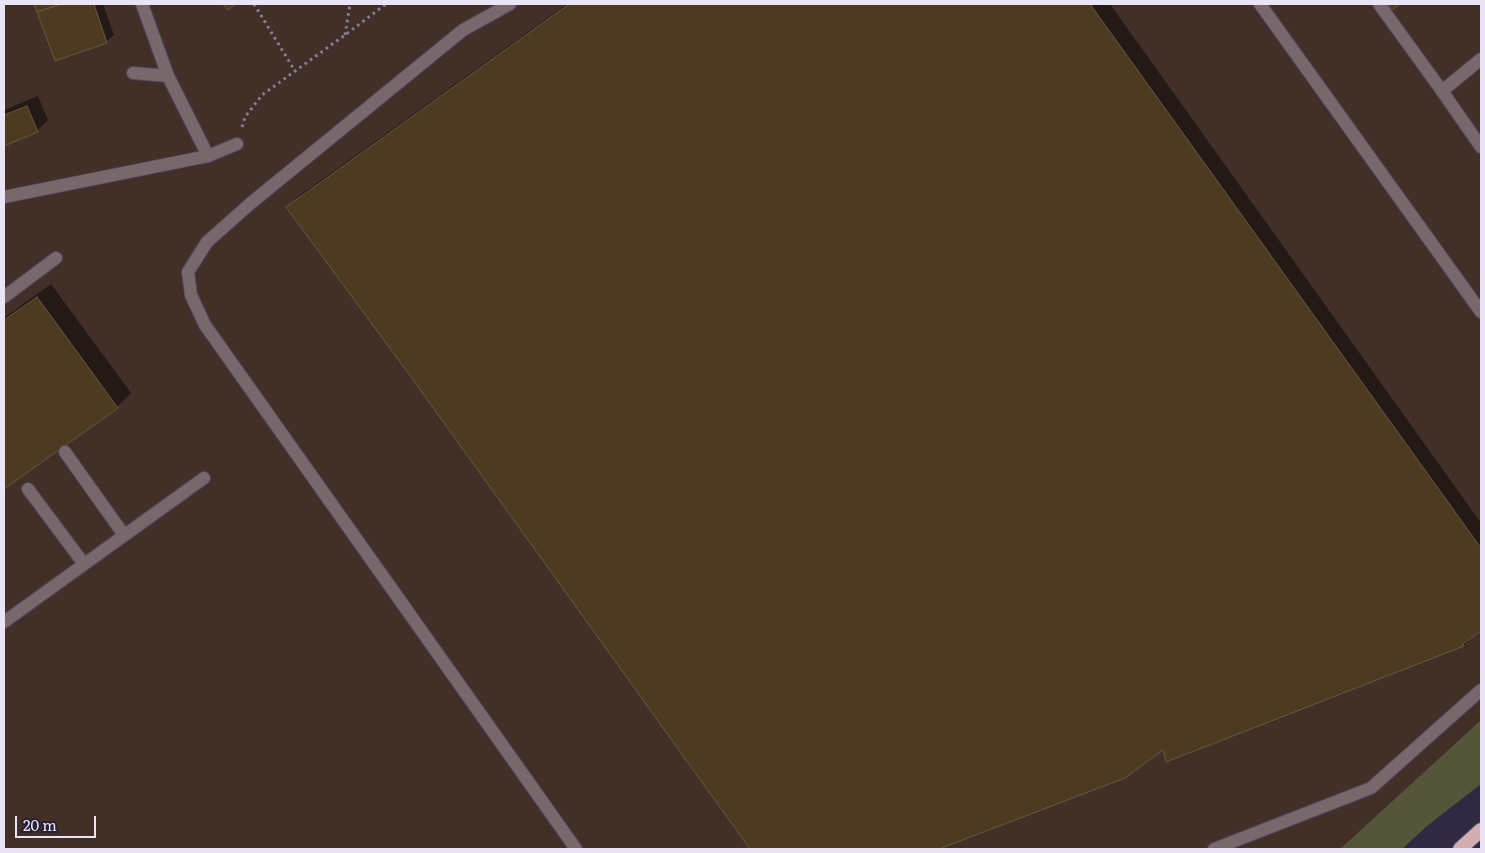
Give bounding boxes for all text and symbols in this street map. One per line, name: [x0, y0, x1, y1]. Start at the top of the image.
scale bar: [18, 806, 99, 838]
text: 20 m: [23, 813, 57, 836]

